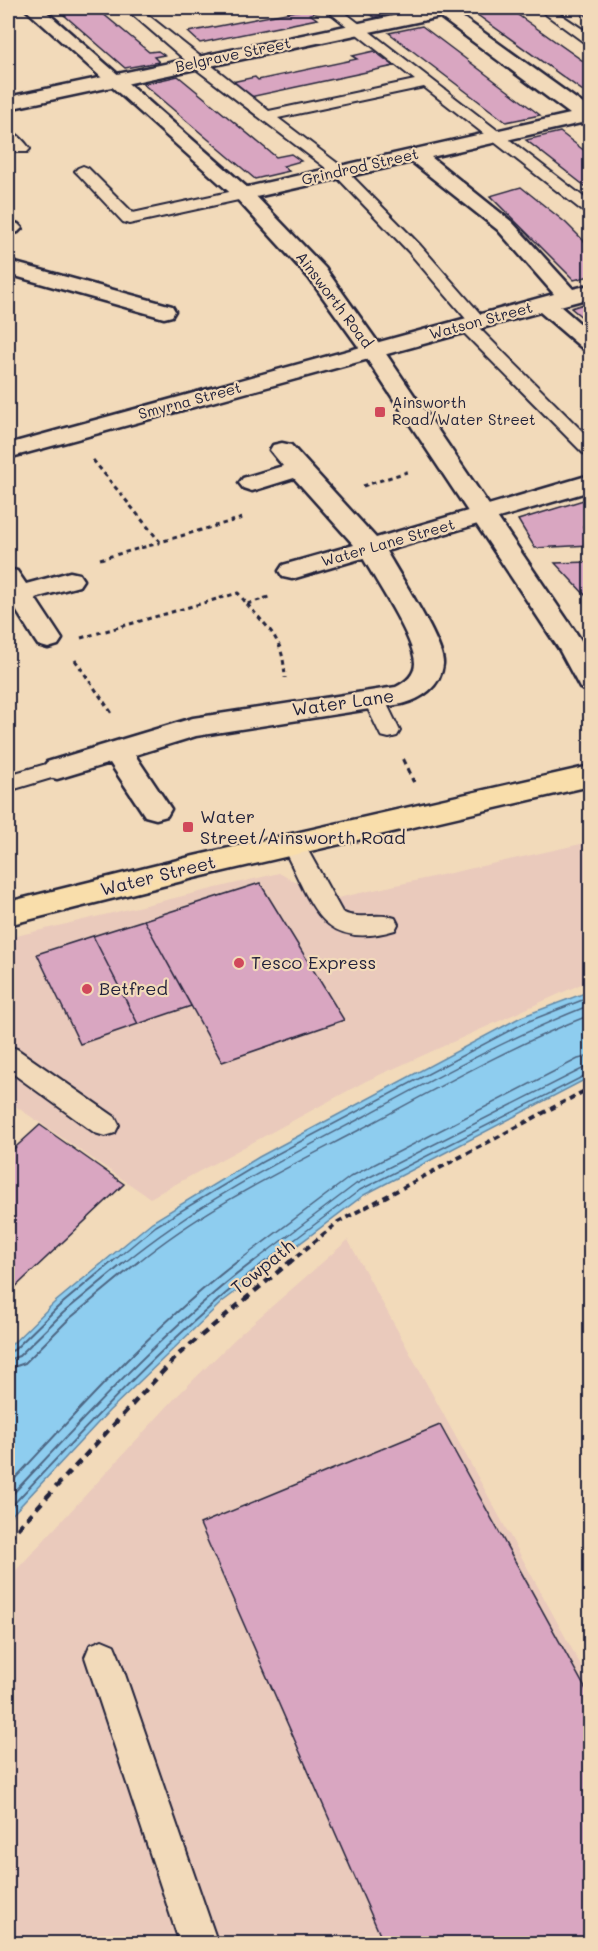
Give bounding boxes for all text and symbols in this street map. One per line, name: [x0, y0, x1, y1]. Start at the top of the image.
street label: Belgrave Street: [173, 32, 292, 76]
street label: Grindrod Street: [299, 143, 420, 189]
street label: Ainsworth Road: [292, 247, 378, 352]
street label: Watson Street: [427, 297, 535, 343]
street label: Smyrna Street: [136, 377, 244, 423]
place label: Ainsworth Road/Water Street: [392, 392, 536, 429]
marker: Ainsworth Road/Water Street: [373, 405, 387, 419]
street label: Water Lane Street: [319, 513, 457, 571]
street label: Water Lane: [290, 683, 395, 721]
place label: Water Street/Ainsworth Road: [200, 804, 406, 849]
marker: Water Street/Ainsworth Road: [181, 820, 195, 834]
street label: Water Street: [98, 849, 218, 901]
place label: Tesco Express: [251, 950, 376, 974]
marker: Tesco Express: [232, 956, 246, 970]
place label: Betfred: [99, 976, 168, 1000]
marker: Betfred: [80, 982, 94, 996]
street label: Towpath: [226, 1233, 299, 1299]

